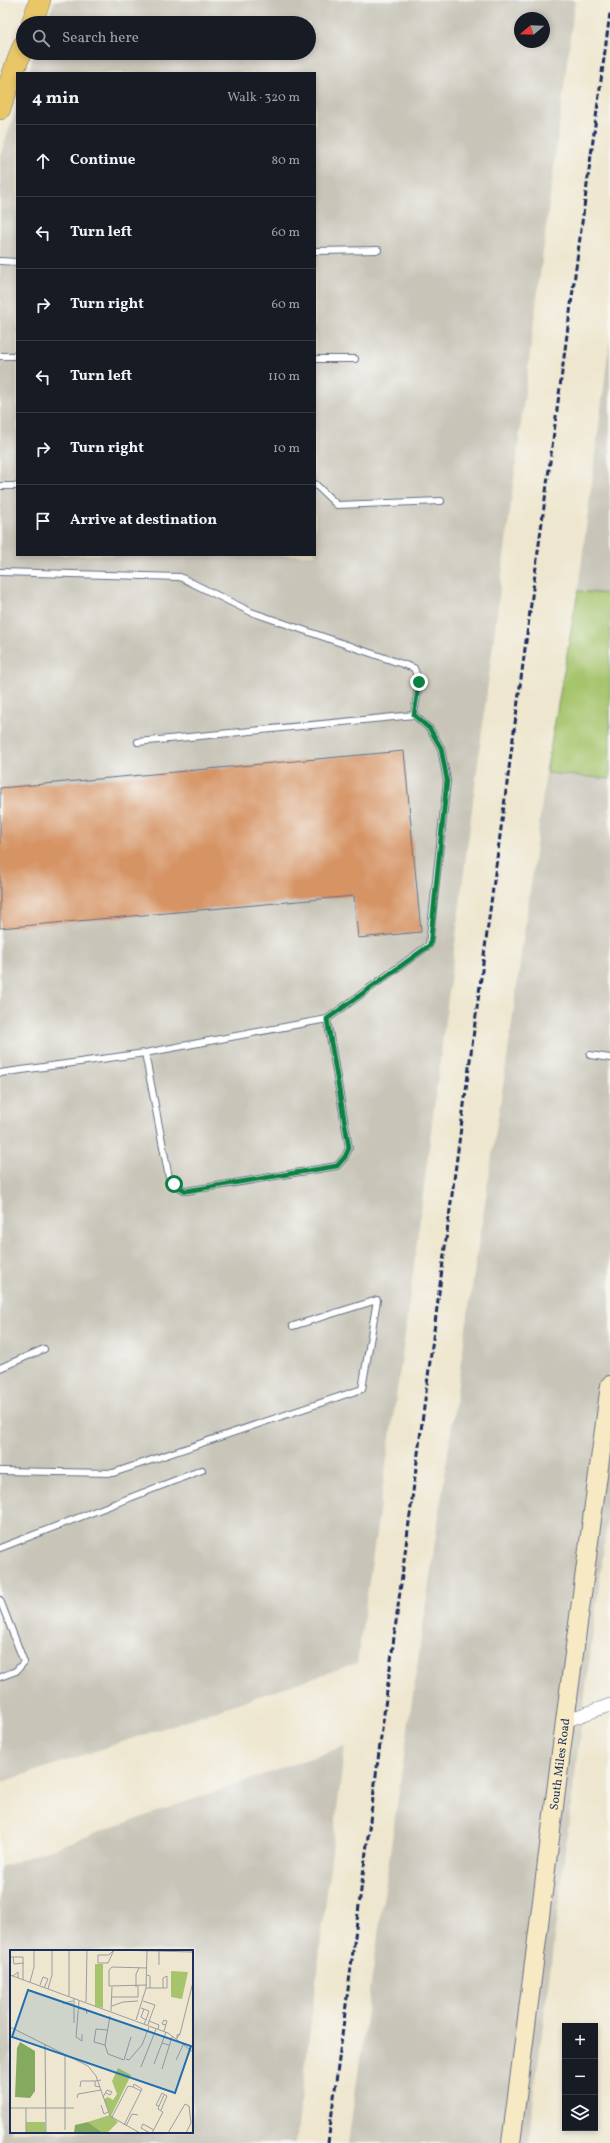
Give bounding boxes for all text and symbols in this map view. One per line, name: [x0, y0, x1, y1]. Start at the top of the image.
north arrow: [514, 12, 550, 48]
search box: [16, 16, 316, 60]
icon: search: [30, 27, 52, 49]
text: Search here: [62, 28, 139, 49]
text: 4 min: [32, 87, 79, 110]
text: Walk · 320 m: [227, 89, 300, 107]
icon: ahead: [32, 150, 54, 172]
text: Continue: [70, 150, 135, 171]
text: 80 m: [271, 152, 300, 170]
icon: left: [32, 222, 54, 244]
text: Turn left: [70, 222, 132, 243]
text: 60 m: [272, 224, 300, 242]
icon: right: [32, 294, 54, 316]
text: Turn right: [70, 294, 144, 315]
text: 60 m: [272, 296, 300, 314]
icon: left: [32, 366, 54, 388]
text: Turn left: [70, 366, 132, 387]
text: 110 m: [268, 368, 300, 386]
icon: right: [32, 438, 54, 460]
text: Turn right: [70, 438, 144, 459]
text: 10 m: [273, 440, 300, 458]
icon: arrive: [32, 510, 54, 532]
text: Arrive at destination: [70, 510, 217, 531]
route end: [410, 673, 428, 691]
route start: [165, 1175, 183, 1193]
street label: South Miles Road: [547, 1717, 574, 1811]
inset map: [10, 1950, 193, 2133]
map controls: [562, 2023, 598, 2131]
button: +: [562, 2023, 598, 2059]
button: −: [562, 2059, 598, 2095]
button: layers: [562, 2095, 598, 2131]

